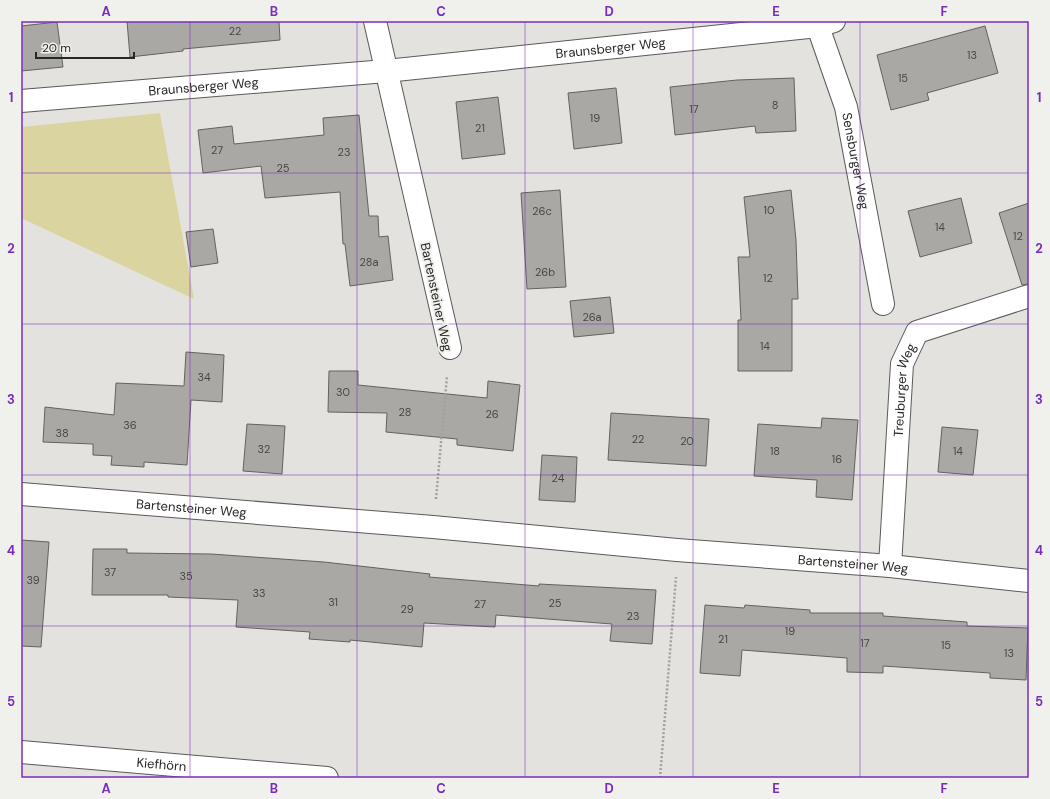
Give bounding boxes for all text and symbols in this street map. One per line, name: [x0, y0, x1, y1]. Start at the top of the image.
text: A: [101, 3, 111, 20]
text: B: [270, 3, 278, 20]
text: C: [436, 3, 446, 20]
text: D: [604, 3, 614, 20]
text: E: [772, 3, 780, 20]
text: F: [940, 3, 948, 20]
house number: 22: [229, 24, 241, 38]
scale bar: [36, 34, 134, 60]
street label: Braunsberger Weg: [555, 34, 666, 62]
text: 20 m: [42, 40, 71, 56]
house number: 13: [967, 48, 977, 62]
house number: 15: [898, 71, 908, 85]
street label: Braunsberger Weg: [148, 74, 259, 100]
text: 1: [9, 89, 13, 106]
text: 1: [1037, 89, 1041, 106]
house number: 8: [772, 98, 778, 112]
house number: 17: [689, 102, 699, 116]
house number: 19: [590, 111, 600, 125]
street label: Sensburger Weg: [838, 111, 873, 211]
house number: 21: [475, 121, 485, 135]
house number: 27: [211, 143, 223, 157]
house number: 23: [338, 145, 350, 159]
house number: 25: [276, 161, 290, 175]
house number: 10: [764, 203, 774, 217]
house number: 26c: [532, 204, 552, 218]
house number: 14: [935, 220, 945, 234]
house number: 12: [1013, 229, 1023, 243]
text: 2: [7, 240, 15, 257]
text: 2: [1035, 240, 1043, 257]
street label: Bartensteiner Weg: [417, 241, 456, 353]
house number: 28a: [360, 255, 378, 269]
house number: 26b: [535, 265, 555, 279]
house number: 12: [763, 271, 773, 285]
house number: 26a: [582, 310, 602, 324]
house number: 14: [760, 339, 770, 353]
street label: Treuburger Weg: [890, 340, 920, 437]
house number: 34: [197, 370, 211, 384]
house number: 30: [336, 385, 350, 399]
text: 3: [7, 391, 15, 408]
text: 3: [1035, 391, 1043, 408]
house number: 28: [399, 405, 411, 419]
house number: 26: [485, 407, 499, 421]
house number: 36: [123, 418, 137, 432]
house number: 38: [55, 426, 69, 440]
house number: 22: [632, 432, 644, 446]
house number: 20: [680, 434, 694, 448]
house number: 32: [258, 442, 270, 456]
house number: 18: [770, 444, 780, 458]
house number: 14: [953, 444, 963, 458]
house number: 16: [832, 452, 842, 466]
house number: 24: [552, 471, 565, 485]
street label: Bartensteiner Weg: [135, 495, 247, 521]
text: 4: [7, 542, 15, 559]
text: 4: [1035, 542, 1043, 559]
street label: Bartensteiner Weg: [797, 551, 909, 577]
house number: 37: [104, 565, 116, 579]
house number: 35: [179, 569, 193, 583]
house number: 39: [26, 573, 40, 587]
house number: 33: [252, 586, 266, 600]
house number: 31: [328, 595, 338, 609]
house number: 25: [548, 596, 562, 610]
house number: 27: [474, 597, 486, 611]
house number: 29: [400, 602, 414, 616]
house number: 23: [627, 609, 639, 623]
house number: 19: [785, 624, 795, 638]
house number: 21: [718, 632, 728, 646]
house number: 17: [860, 636, 870, 650]
house number: 15: [941, 638, 951, 652]
house number: 13: [1004, 646, 1014, 660]
text: 5: [7, 693, 15, 710]
text: 5: [1035, 693, 1043, 710]
street label: Kiefhörn: [136, 754, 187, 775]
text: A: [101, 780, 111, 797]
text: B: [270, 780, 278, 797]
text: C: [436, 780, 446, 797]
text: D: [604, 780, 614, 797]
text: E: [772, 780, 780, 797]
text: F: [940, 780, 948, 797]

